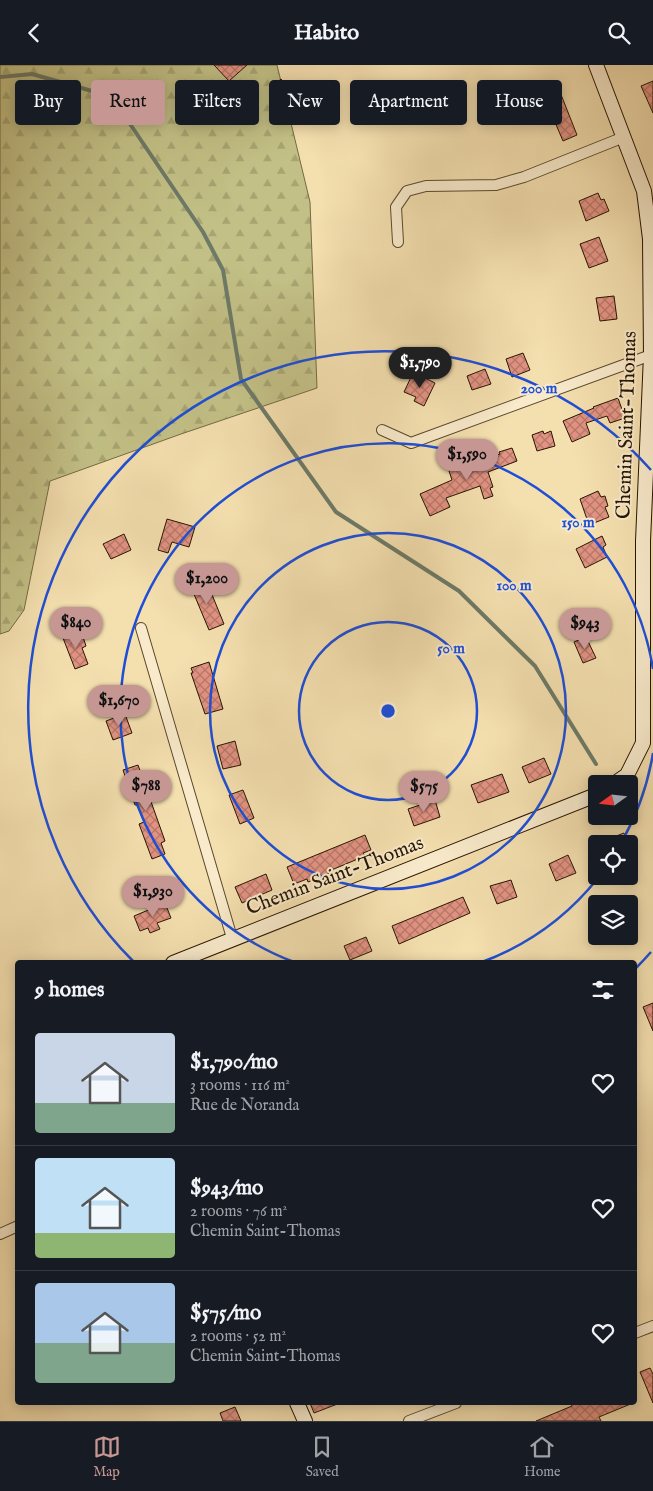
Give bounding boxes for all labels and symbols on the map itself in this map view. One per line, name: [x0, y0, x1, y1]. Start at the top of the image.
street label: Chemin Saint-Thomas: [611, 331, 643, 519]
pin: $1,790: [379, 347, 461, 389]
text: 200 m: [521, 379, 558, 398]
pin: $1,590: [426, 439, 508, 481]
text: 150 m: [561, 513, 595, 532]
pin: $1,200: [166, 563, 248, 605]
text: 100 m: [496, 576, 532, 595]
pin: $840: [46, 607, 106, 649]
pin: $943: [555, 607, 615, 650]
text: 50 m: [437, 639, 465, 658]
pin: $1,670: [78, 685, 160, 727]
centre of rings: [379, 702, 397, 720]
pin: $788: [116, 769, 176, 812]
pin: $575: [394, 771, 454, 813]
north arrow: [588, 775, 638, 825]
street label: Chemin Saint-Thomas: [243, 831, 427, 921]
pin: $1,930: [112, 875, 194, 918]

